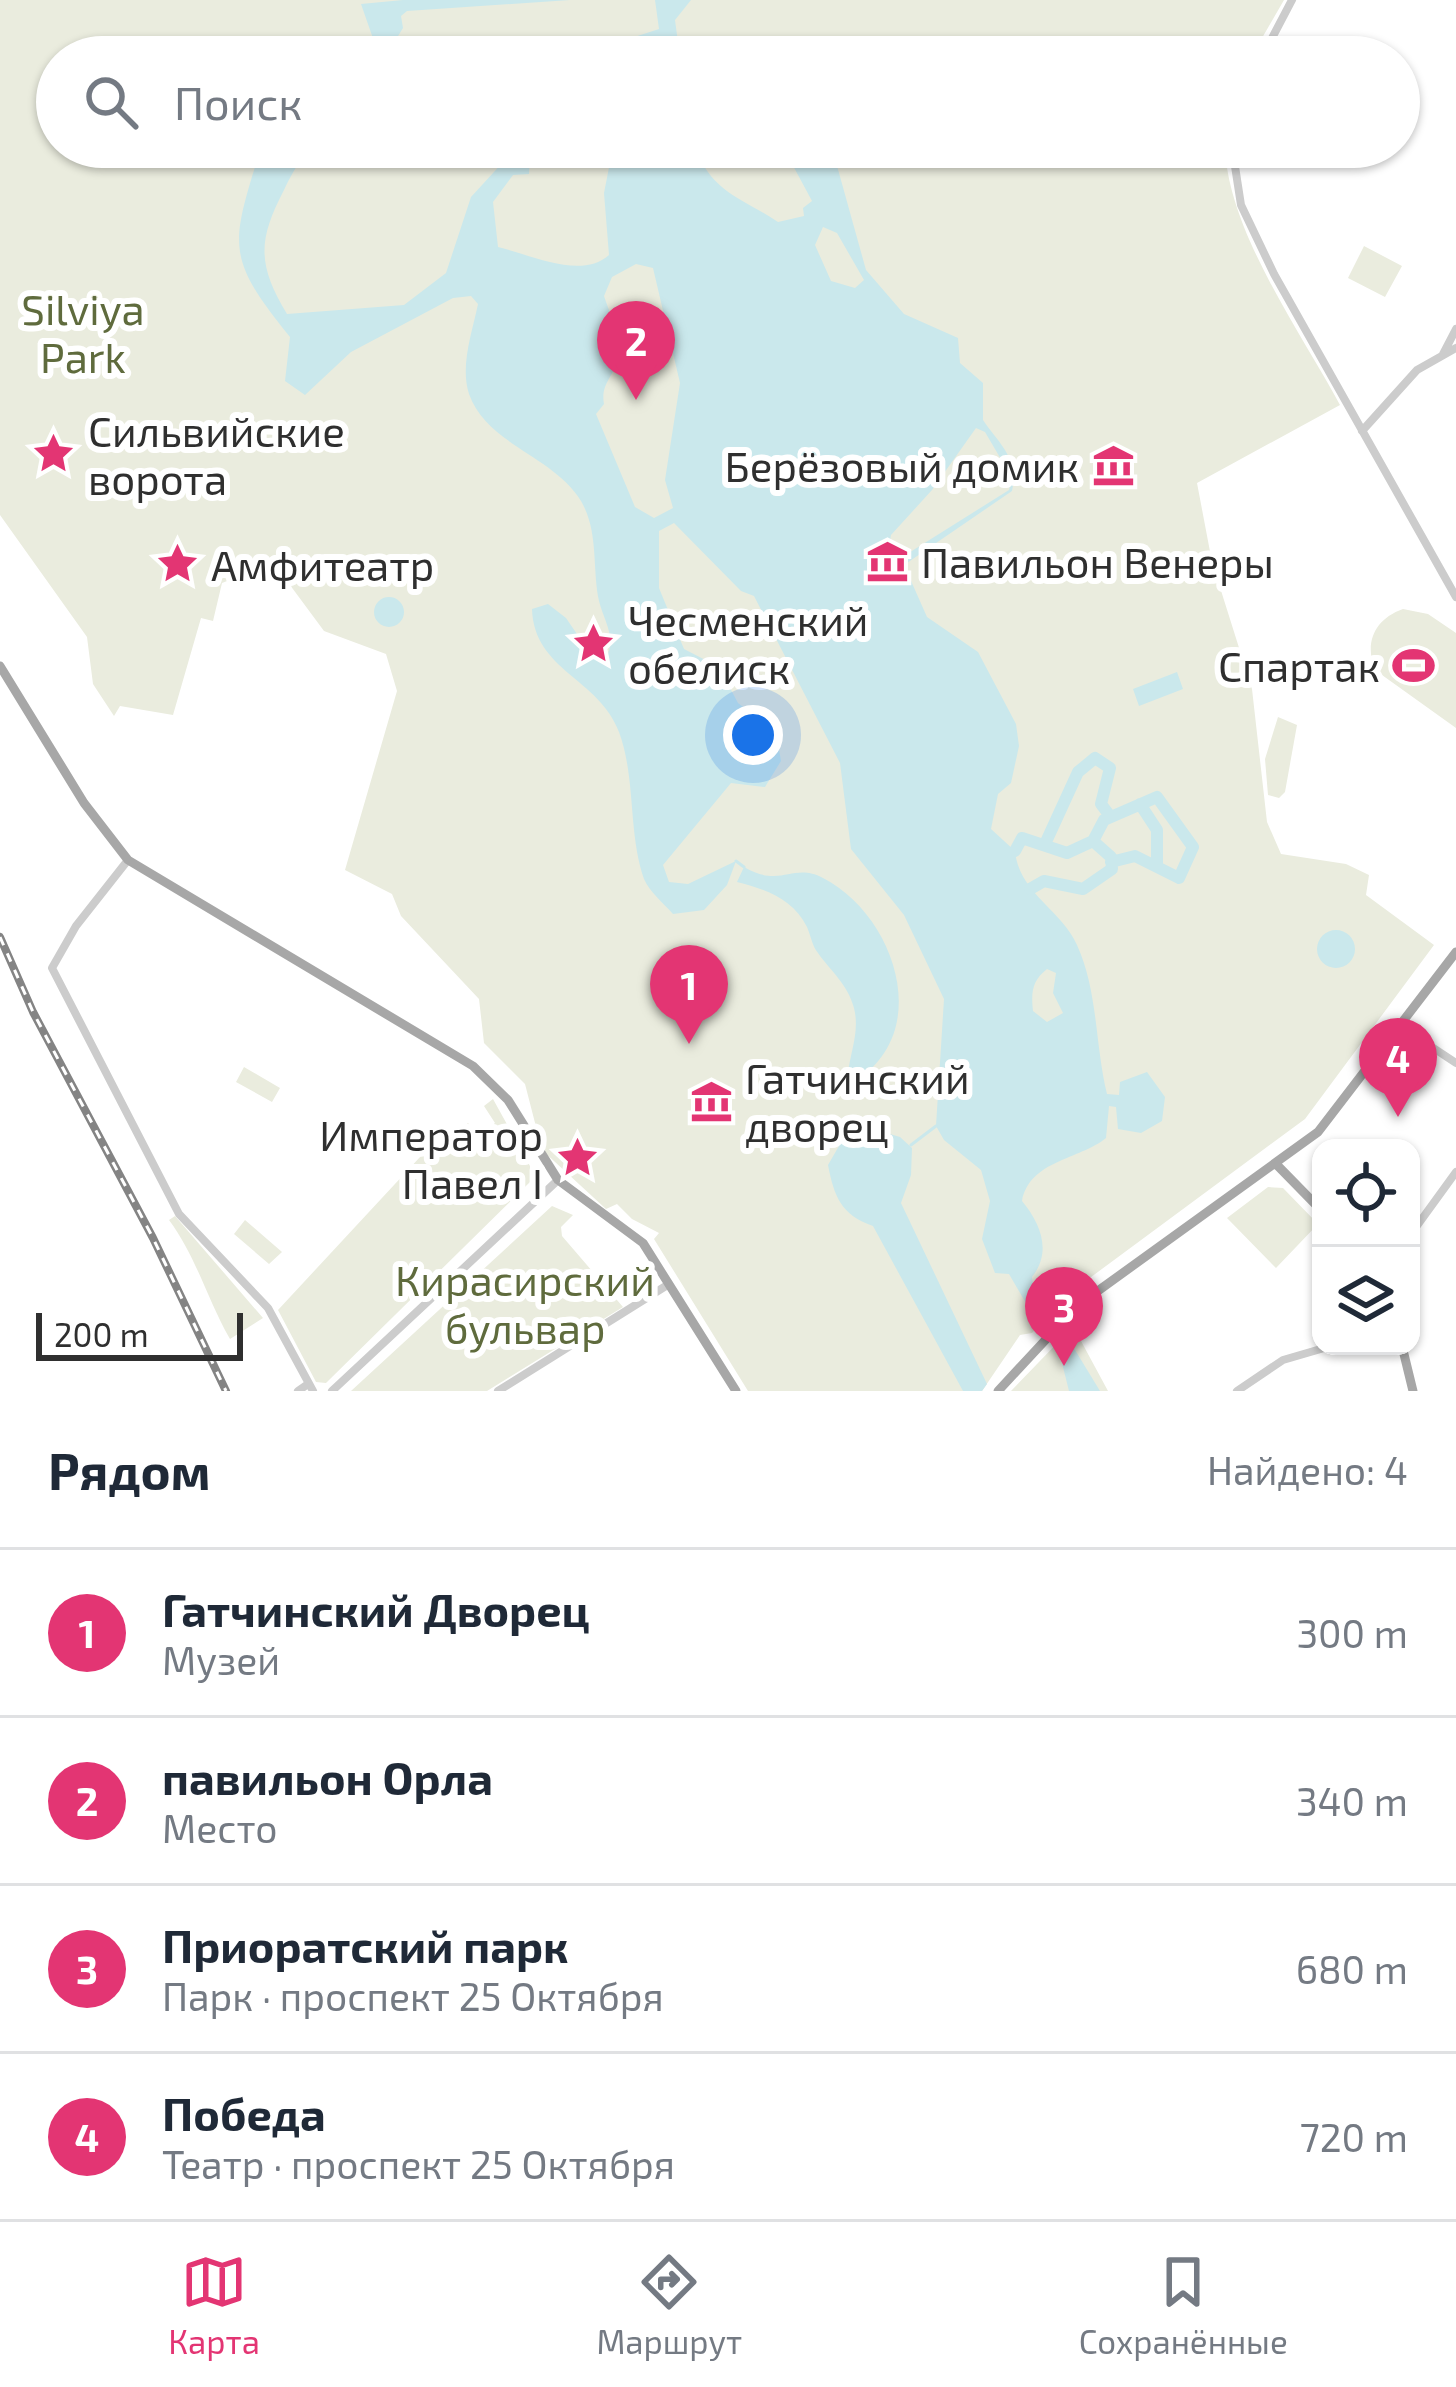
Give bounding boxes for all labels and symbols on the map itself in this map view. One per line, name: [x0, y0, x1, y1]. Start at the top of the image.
park label: Silviya Park: [21, 283, 145, 381]
pin: 2: [597, 301, 675, 400]
place label: Сильвийские ворота: [88, 405, 345, 503]
place icon: Сильвийские ворота: [31, 431, 77, 477]
place label: Берёзовый домик: [725, 440, 1079, 490]
museum icon: Берёзовый домик: [1090, 442, 1136, 488]
place label: Павильон Венеры: [921, 536, 1274, 586]
museum icon: Павильон Венеры: [864, 538, 910, 584]
place label: Амфитеатр: [211, 539, 434, 589]
place icon: Амфитеатр: [154, 541, 200, 587]
place label: Чесменский обелиск: [628, 594, 869, 692]
place icon: Чесменский обелиск: [571, 620, 617, 666]
place label: Спартак: [1218, 640, 1380, 690]
sports icon: Спартак: [1391, 642, 1437, 688]
your location: [723, 705, 783, 765]
pin: 1: [650, 945, 728, 1044]
pin: 4: [1359, 1018, 1437, 1117]
place label: Гатчинский дворец: [745, 1052, 970, 1150]
museum icon: Гатчинский дворец: [688, 1078, 734, 1124]
place label: Император Павел I: [319, 1109, 543, 1207]
place icon: Император Павел I: [554, 1135, 600, 1181]
park label: Кирасирский бульвар: [395, 1254, 655, 1353]
pin: 3: [1025, 1267, 1103, 1366]
scale bar: [36, 1307, 243, 1360]

